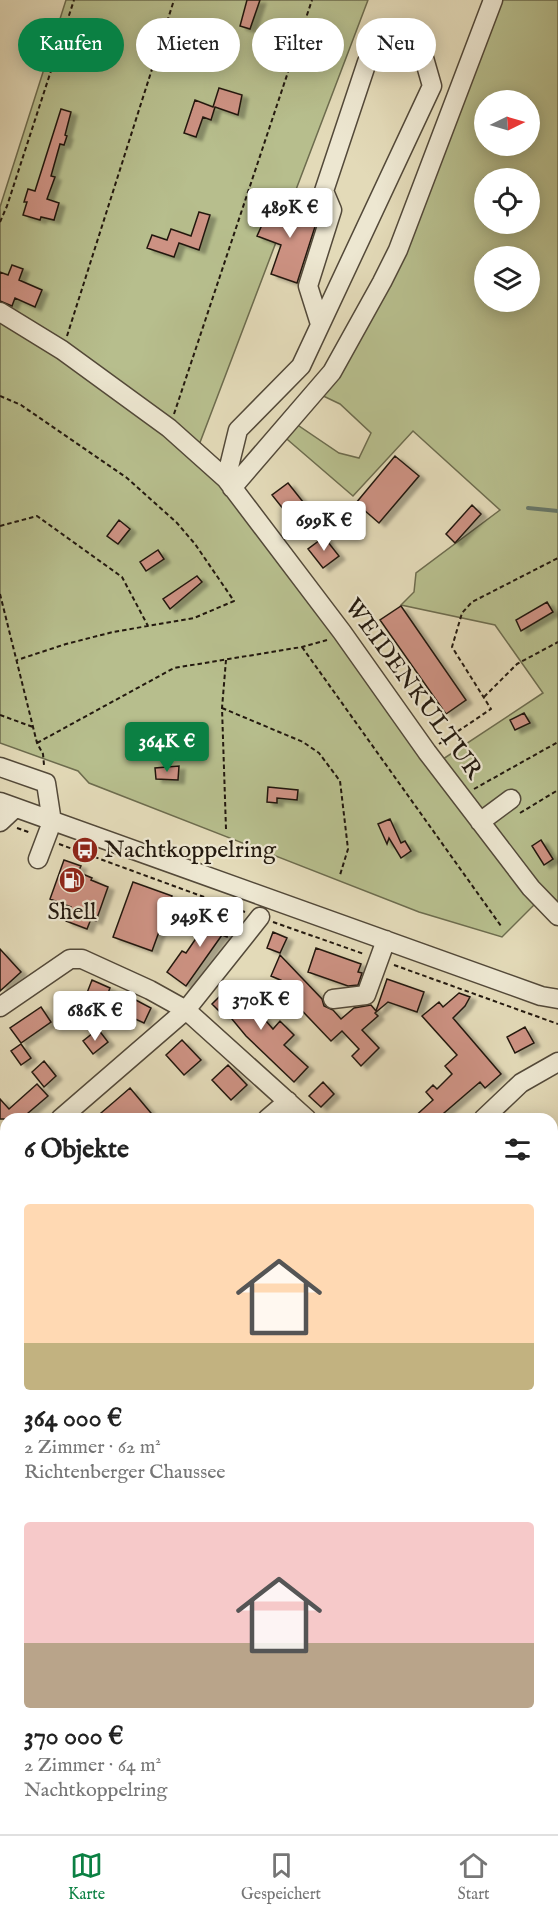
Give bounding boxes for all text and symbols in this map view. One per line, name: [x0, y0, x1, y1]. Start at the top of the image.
chip: Kaufen: [18, 18, 124, 72]
chip: Mieten: [136, 18, 240, 72]
chip: Filter: [252, 18, 344, 72]
chip: Neu: [356, 18, 436, 72]
north arrow: [474, 90, 540, 156]
map controls: [474, 90, 540, 312]
button: locate: [474, 168, 540, 234]
pin: 489K €: [241, 188, 339, 239]
text: 489K €: [262, 195, 318, 220]
button: layers: [474, 246, 540, 312]
pin: 699K €: [275, 501, 373, 552]
text: 699K €: [296, 508, 352, 533]
street label: WEIDENKULTUR: [337, 593, 489, 786]
pin: 364K €: [118, 722, 216, 773]
text: 364K €: [139, 729, 195, 754]
bus stop icon: Nachtkoppelring: [70, 835, 100, 865]
place label: Nachtkoppelring: [104, 835, 277, 866]
fuel station icon: Shell: [57, 865, 87, 895]
place label: Shell: [47, 897, 97, 928]
pin: 949K €: [151, 897, 249, 948]
text: 949K €: [171, 904, 229, 929]
pin: 370K €: [212, 980, 310, 1031]
text: 370K €: [232, 987, 290, 1012]
pin: 686K €: [46, 991, 144, 1042]
text: 686K €: [67, 998, 123, 1023]
text: 6 Objekte: [24, 1133, 129, 1166]
icon: filters: [501, 1133, 534, 1166]
icon: home: [225, 1243, 333, 1351]
text: 364 000 €: [24, 1402, 122, 1435]
text: 2 Zimmer · 62 m²: [24, 1435, 161, 1460]
text: Richtenberger Chaussee: [24, 1460, 226, 1485]
icon: home: [225, 1561, 333, 1669]
text: 370 000 €: [24, 1720, 124, 1753]
text: 2 Zimmer · 64 m²: [24, 1753, 161, 1778]
text: Nachtkoppelring: [24, 1778, 167, 1803]
tab: Karte: [68, 1849, 105, 1905]
tab: Gespeichert: [241, 1849, 321, 1905]
tab: Start: [457, 1849, 490, 1905]

